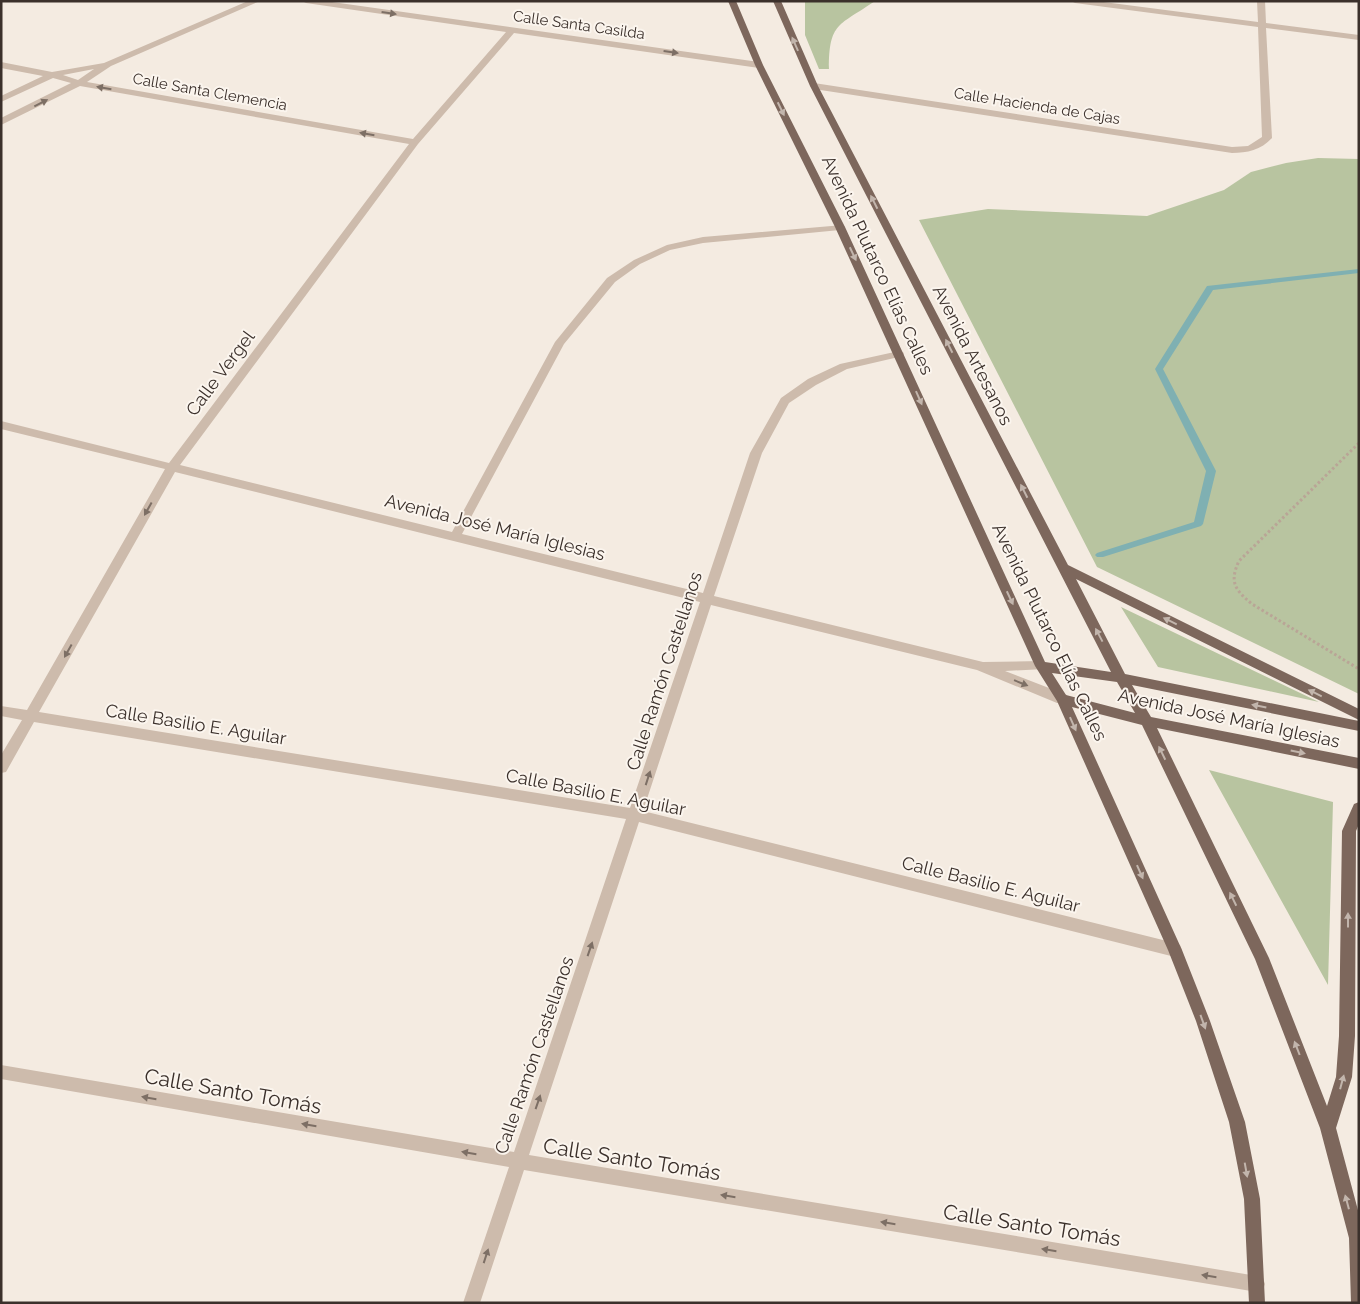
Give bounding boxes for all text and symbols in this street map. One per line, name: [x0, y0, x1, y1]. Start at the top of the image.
street label: Calle Santa Casilda: [512, 7, 646, 43]
one-way arrow: [381, 9, 397, 17]
one-way arrow: [791, 37, 799, 51]
one-way arrow: [664, 49, 680, 57]
street label: Calle Santa Clemencia: [131, 70, 289, 114]
one-way arrow: [96, 83, 112, 91]
street label: Calle Hacienda de Cajas: [953, 84, 1121, 128]
one-way arrow: [33, 99, 48, 107]
one-way arrow: [777, 101, 785, 116]
one-way arrow: [359, 129, 375, 137]
street label: Avenida Plutarco Elías Calles: [818, 152, 938, 378]
one-way arrow: [870, 195, 878, 209]
one-way arrow: [848, 247, 857, 262]
street label: Avenida Artesanos: [929, 282, 1017, 429]
street label: Calle Vergel: [181, 326, 259, 420]
one-way arrow: [945, 339, 953, 354]
one-way arrow: [915, 391, 923, 406]
one-way arrow: [1020, 483, 1028, 498]
street label: Avenida José María Iglesias: [383, 489, 608, 565]
one-way arrow: [143, 502, 152, 516]
street label: Avenida Plutarco Elías Calles: [988, 520, 1112, 744]
street label: Calle Ramón Castellanos: [622, 569, 706, 773]
one-way arrow: [1006, 591, 1014, 605]
one-way arrow: [1162, 617, 1177, 625]
one-way arrow: [1095, 627, 1103, 642]
one-way arrow: [63, 644, 72, 657]
one-way arrow: [1014, 679, 1029, 687]
street label: Avenida José María Iglesias: [1116, 684, 1342, 752]
one-way arrow: [1308, 689, 1322, 697]
street label: Calle Basilio E. Aguilar: [104, 699, 289, 749]
one-way arrow: [1251, 701, 1267, 709]
one-way arrow: [1070, 717, 1078, 731]
one-way arrow: [1158, 745, 1166, 760]
one-way arrow: [1290, 748, 1306, 756]
street label: Calle Basilio E. Aguilar: [504, 764, 688, 820]
one-way arrow: [644, 770, 652, 785]
street label: Calle Basilio E. Aguilar: [900, 852, 1083, 916]
one-way arrow: [1137, 865, 1145, 879]
one-way arrow: [1229, 891, 1237, 906]
one-way arrow: [1344, 912, 1352, 928]
one-way arrow: [587, 941, 594, 956]
street label: Calle Ramón Castellanos: [490, 953, 578, 1157]
one-way arrow: [1200, 1014, 1207, 1029]
one-way arrow: [1293, 1040, 1301, 1055]
street label: Calle Santo Tomás: [143, 1063, 323, 1119]
one-way arrow: [1339, 1074, 1347, 1089]
one-way arrow: [141, 1093, 157, 1101]
one-way arrow: [535, 1095, 542, 1110]
one-way arrow: [301, 1121, 317, 1129]
street label: Calle Santo Tomás: [542, 1133, 722, 1185]
one-way arrow: [461, 1149, 477, 1157]
one-way arrow: [1243, 1162, 1251, 1178]
one-way arrow: [720, 1192, 736, 1200]
one-way arrow: [1343, 1195, 1351, 1210]
street label: Calle Santo Tomás: [942, 1199, 1122, 1251]
one-way arrow: [880, 1219, 896, 1227]
one-way arrow: [1040, 1245, 1056, 1253]
one-way arrow: [483, 1249, 491, 1264]
one-way arrow: [1201, 1272, 1217, 1280]

